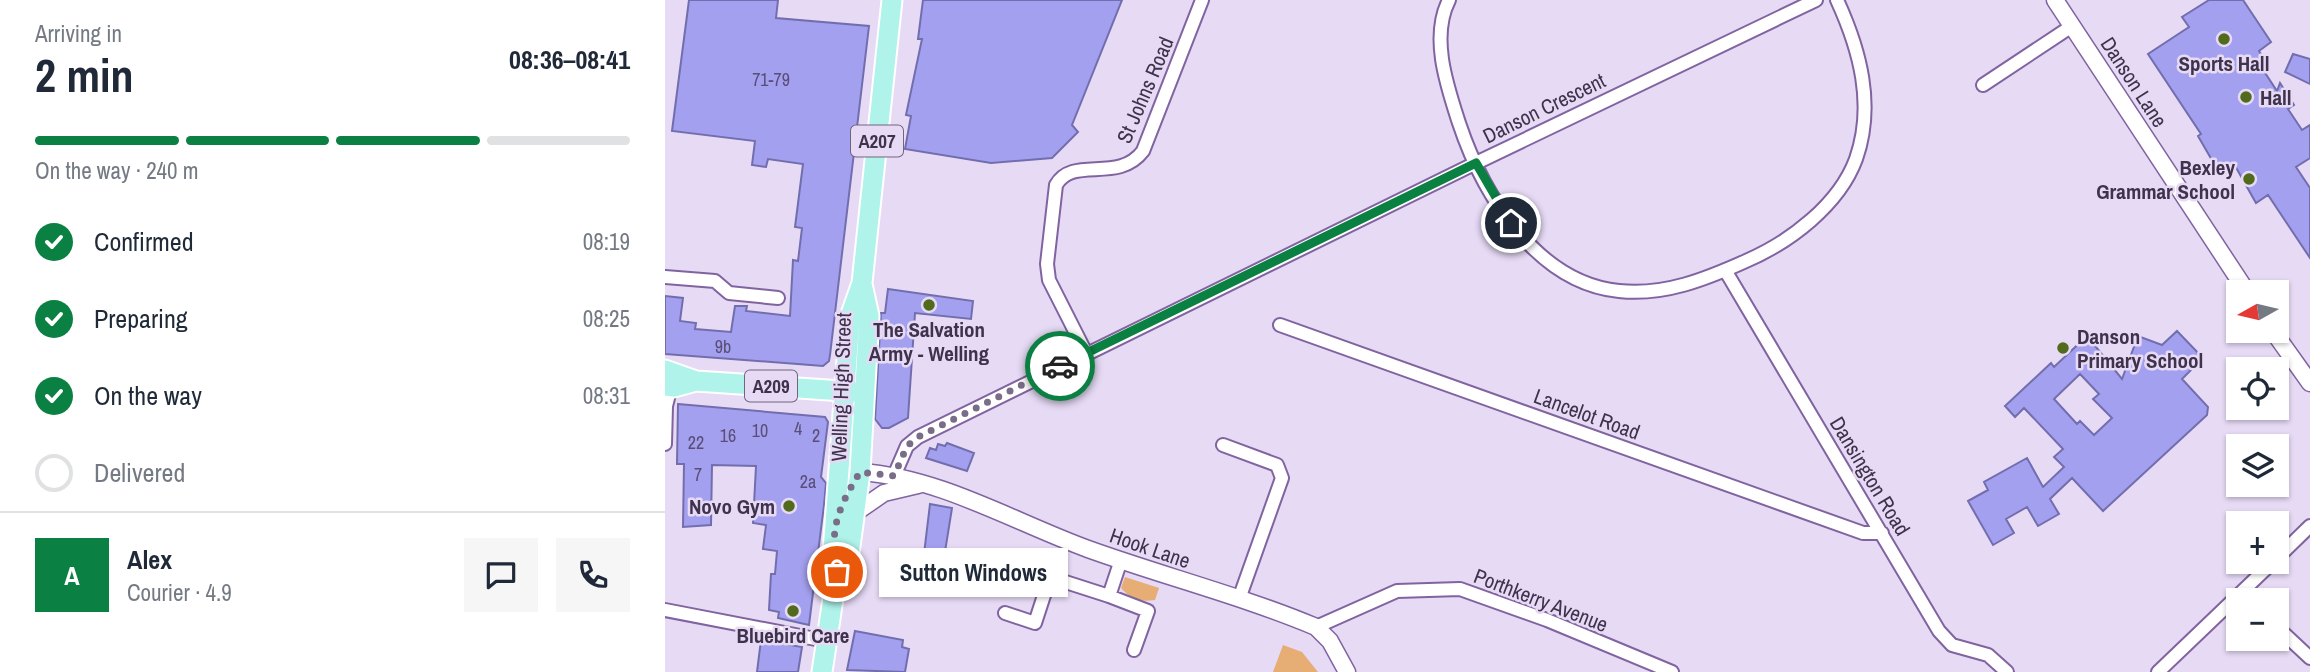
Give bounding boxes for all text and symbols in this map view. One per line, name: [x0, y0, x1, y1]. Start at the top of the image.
text: Arriving in: [35, 18, 122, 49]
street label: Danson Lane: [2094, 31, 2174, 133]
marker: Sports Hall: [2216, 31, 2232, 47]
street label: St Johns Road: [1110, 32, 1180, 148]
text: 08:36–08:41: [509, 42, 630, 77]
text: 2 min: [35, 44, 134, 106]
place label: Sports Hall: [2179, 49, 2269, 78]
street label: Danson Crescent: [1478, 66, 1610, 150]
house number: 71-79: [752, 67, 790, 92]
place label: Hall: [2260, 83, 2292, 112]
marker: Hall: [2238, 89, 2254, 105]
road number: A207: [851, 125, 903, 156]
place label: Bexley Grammar School: [2096, 153, 2235, 206]
text: On the way · 240 m: [35, 155, 199, 186]
marker: Bexley Grammar School: [2241, 171, 2257, 187]
pin: [1481, 193, 1541, 253]
icon: home: [1492, 204, 1530, 242]
icon: check: [35, 223, 73, 261]
text: Confirmed: [94, 224, 194, 259]
text: 08:19: [583, 226, 630, 257]
north arrow: [2226, 280, 2289, 343]
map controls: [2226, 280, 2289, 651]
marker: The Salvation Army - Welling: [921, 297, 937, 313]
icon: check: [35, 300, 73, 338]
text: Preparing: [94, 301, 188, 336]
text: 08:25: [583, 303, 630, 334]
street label: Welling High Street: [824, 312, 858, 462]
place label: The Salvation Army - Welling: [869, 315, 990, 368]
place label: Danson Primary School: [2077, 322, 2203, 375]
courier: [1025, 331, 1095, 401]
house number: 9b: [715, 334, 731, 359]
marker: Danson Primary School: [2055, 340, 2071, 356]
icon: car: [1041, 347, 1079, 385]
button: locate: [2226, 357, 2289, 420]
road number: A209: [745, 370, 797, 402]
icon: check: [35, 377, 73, 415]
text: On the way: [94, 378, 202, 413]
text: 08:31: [583, 380, 630, 411]
street label: Lancelot Road: [1530, 381, 1644, 447]
street label: Dansington Road: [1823, 411, 1917, 541]
house number: 4: [794, 416, 802, 441]
house number: 10: [752, 418, 768, 443]
house number: 16: [720, 423, 736, 448]
house number: 2: [812, 423, 820, 448]
house number: 22: [688, 430, 704, 455]
button: layers: [2226, 434, 2289, 497]
text: Delivered: [94, 455, 185, 490]
house number: 7: [694, 462, 702, 487]
house number: 2a: [800, 469, 816, 494]
place label: Novo Gym: [689, 492, 775, 521]
marker: Novo Gym: [781, 498, 797, 514]
button: +: [2226, 511, 2289, 574]
street label: Hook Lane: [1106, 521, 1194, 575]
button: chat: [464, 538, 538, 612]
button: phone: [556, 538, 630, 612]
text: Alex: [127, 542, 172, 577]
pin: [807, 542, 867, 602]
callout: Sutton Windows: [879, 548, 1068, 596]
icon: bag: [818, 553, 856, 591]
text: Sutton Windows: [900, 557, 1047, 588]
text: A: [64, 558, 80, 593]
street label: Porthkerry Avenue: [1470, 561, 1612, 639]
text: Courier · 4.9: [127, 577, 232, 608]
button: −: [2226, 588, 2289, 651]
marker: Bluebird Care: [785, 603, 801, 619]
place label: Bluebird Care: [737, 621, 849, 650]

